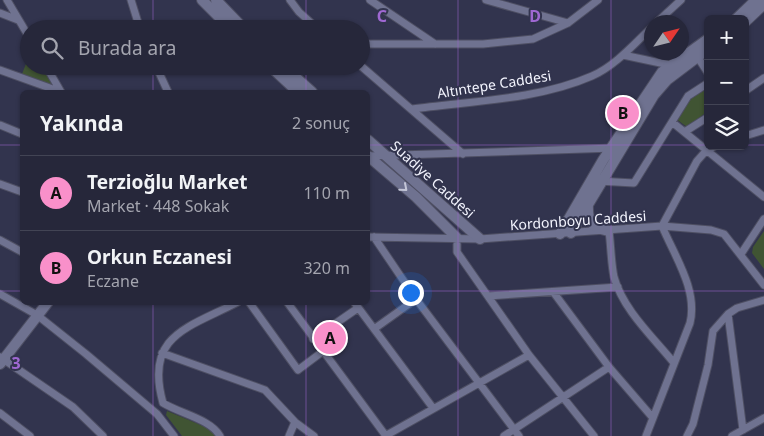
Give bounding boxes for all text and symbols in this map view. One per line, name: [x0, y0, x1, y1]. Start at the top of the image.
text: C: [377, 5, 387, 27]
text: D: [529, 5, 541, 27]
north arrow: [644, 15, 689, 60]
map controls: [704, 15, 749, 150]
button: +: [704, 15, 749, 60]
search box: [20, 20, 370, 75]
icon: search: [38, 34, 66, 62]
text: Burada ara: [78, 35, 176, 61]
button: −: [704, 60, 749, 105]
street label: Altıntepe Caddesi: [436, 66, 552, 102]
pin: B: [607, 94, 639, 132]
button: layers: [704, 105, 749, 150]
text: Yakında: [40, 109, 123, 137]
text: 2 sonuç: [292, 112, 350, 134]
street label: Suadiye Caddesi: [387, 136, 479, 222]
text: Terzioğlu Market: [87, 169, 248, 195]
text: A: [50, 182, 62, 204]
text: 110 m: [303, 182, 350, 204]
one-way arrow: [399, 182, 408, 191]
text: Market · 448 Sokak: [87, 195, 229, 217]
street label: Kordonboyu Caddesi: [509, 206, 647, 234]
text: Orkun Eczanesi: [87, 244, 232, 270]
text: B: [51, 257, 61, 279]
text: 320 m: [303, 257, 350, 279]
text: Eczane: [87, 270, 139, 292]
your location: [398, 280, 424, 306]
pin: A: [314, 319, 346, 357]
text: 3: [11, 352, 21, 374]

